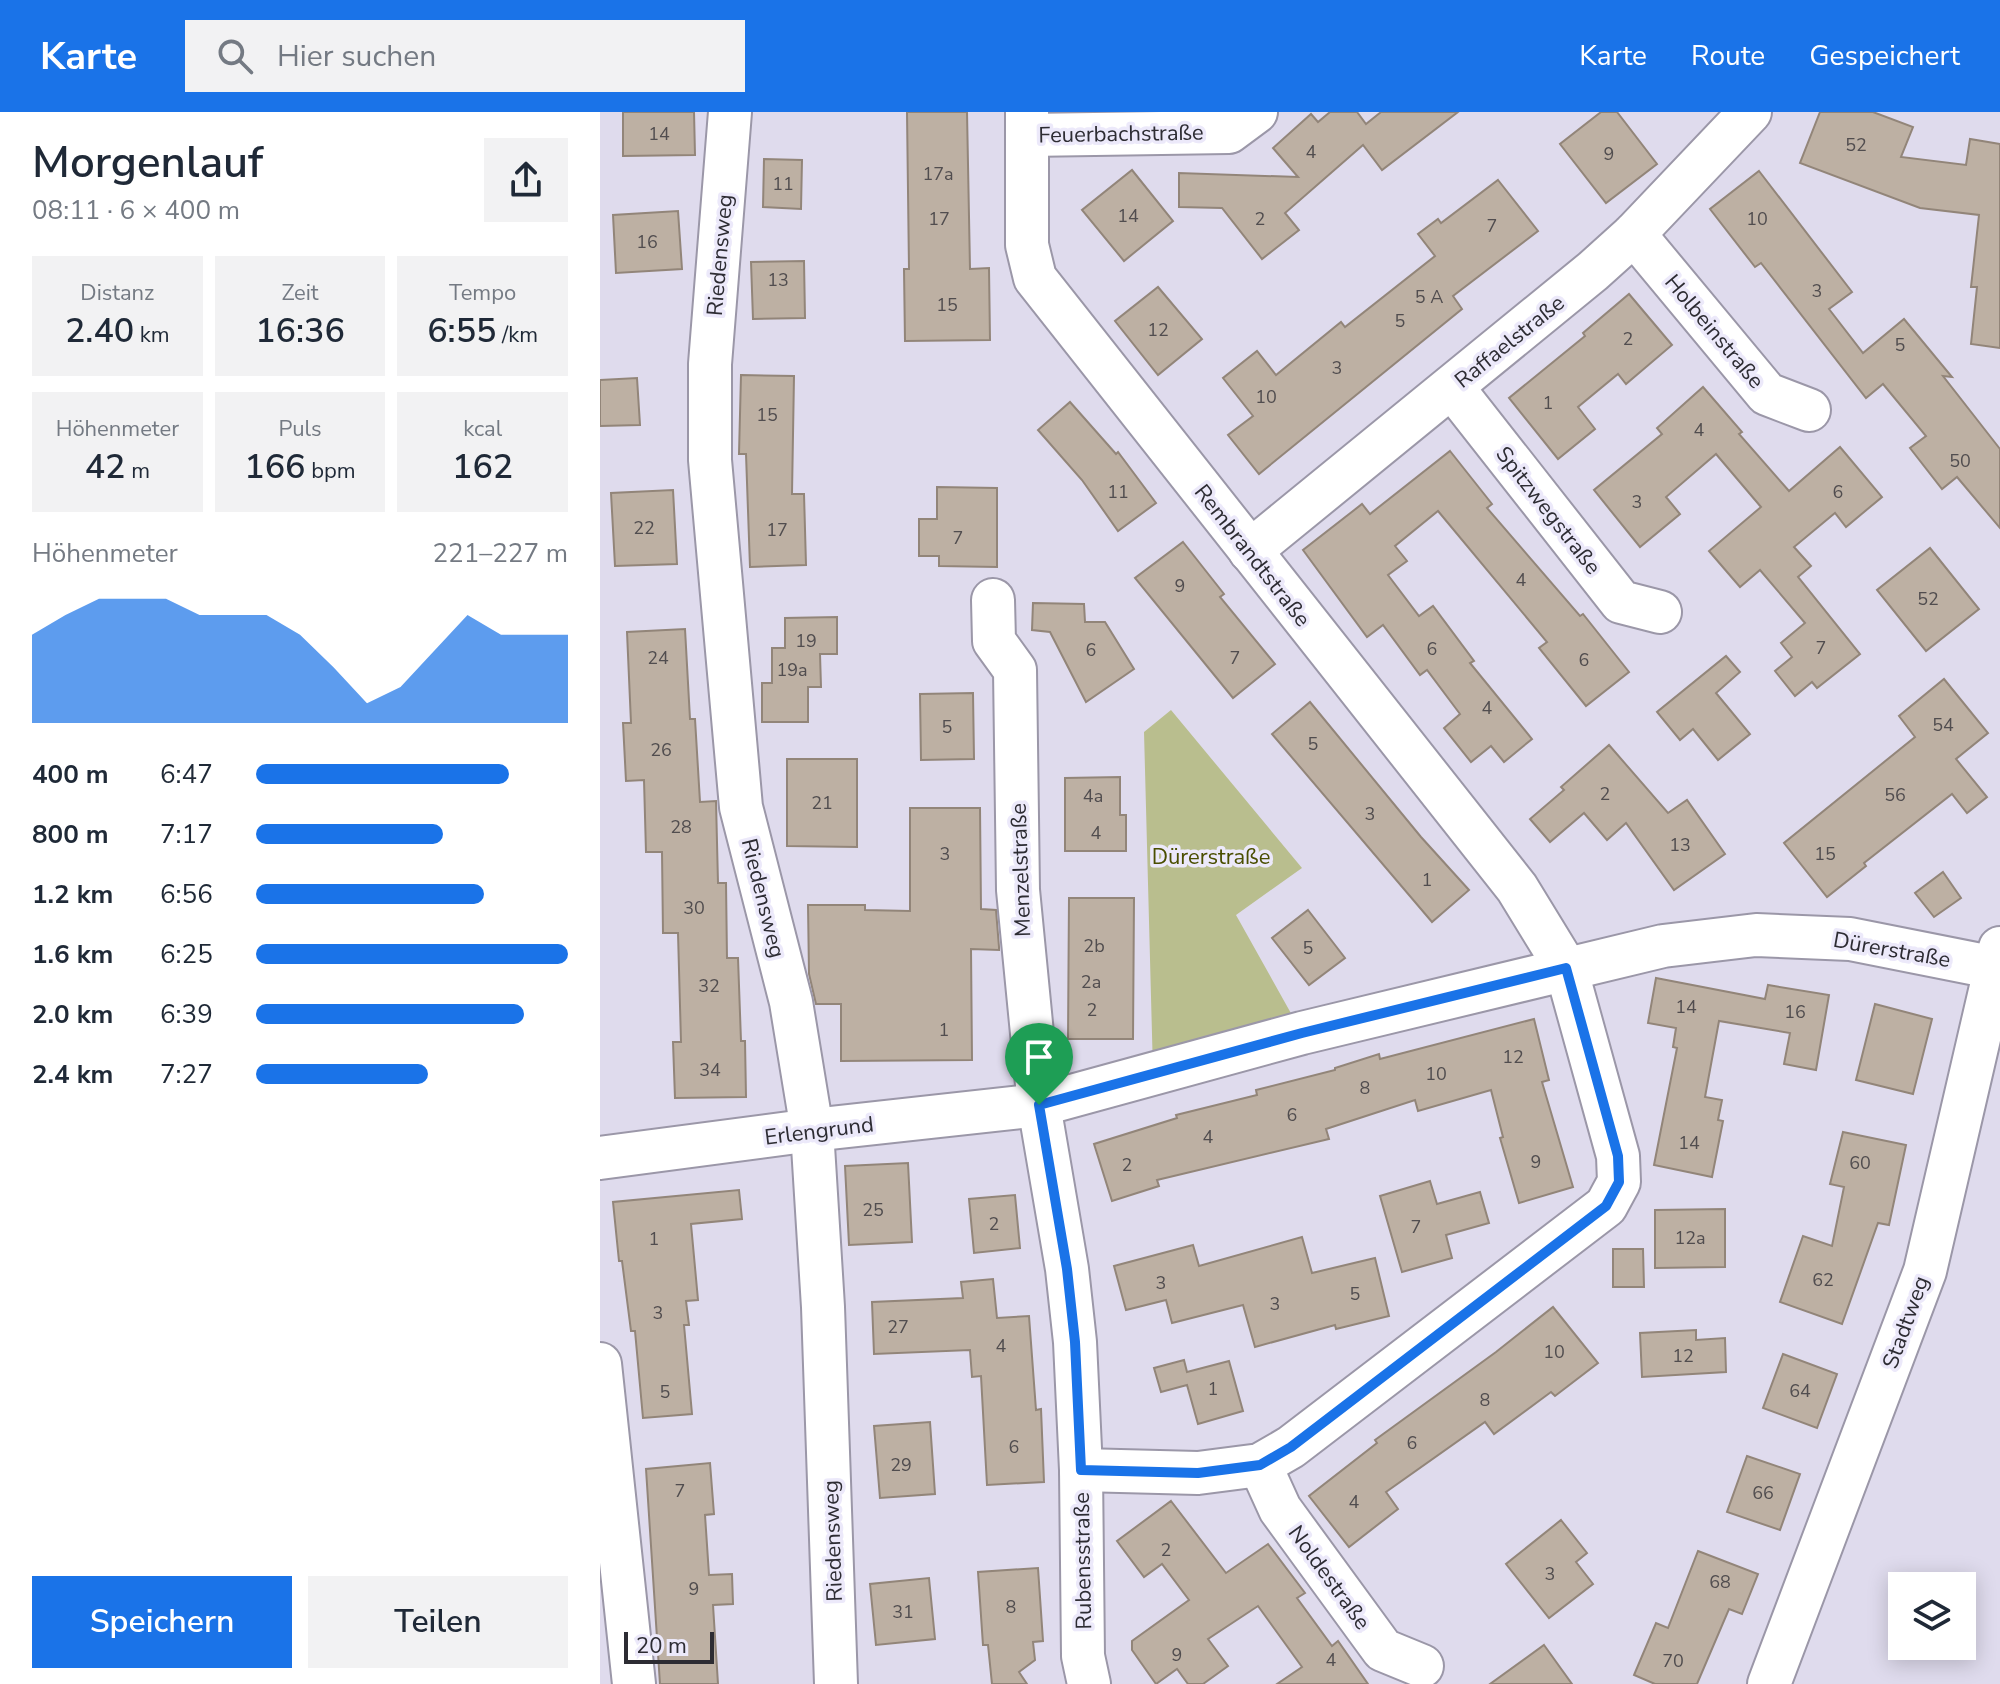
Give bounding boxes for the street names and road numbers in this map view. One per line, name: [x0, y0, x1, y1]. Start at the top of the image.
street label: Feuerbachstraße: [1038, 118, 1204, 150]
street label: Riedensweg: [700, 193, 740, 317]
street label: Holbeinstraße: [1658, 268, 1771, 395]
street label: Raffaelstraße: [1448, 288, 1571, 395]
street label: Spitzwegstraße: [1489, 440, 1608, 581]
street label: Rembrandtstraße: [1187, 478, 1317, 633]
street label: Menzelstraße: [1004, 803, 1038, 937]
street label: Riedensweg: [734, 835, 792, 961]
street label: Dürerstraße: [1831, 925, 1953, 975]
street label: Erlengrund: [763, 1109, 875, 1153]
street label: Stadtweg: [1875, 1272, 1937, 1373]
street label: Riedensweg: [816, 1480, 850, 1602]
street label: Rubensstraße: [1067, 1492, 1099, 1630]
street label: Noldestraße: [1281, 1519, 1377, 1636]

